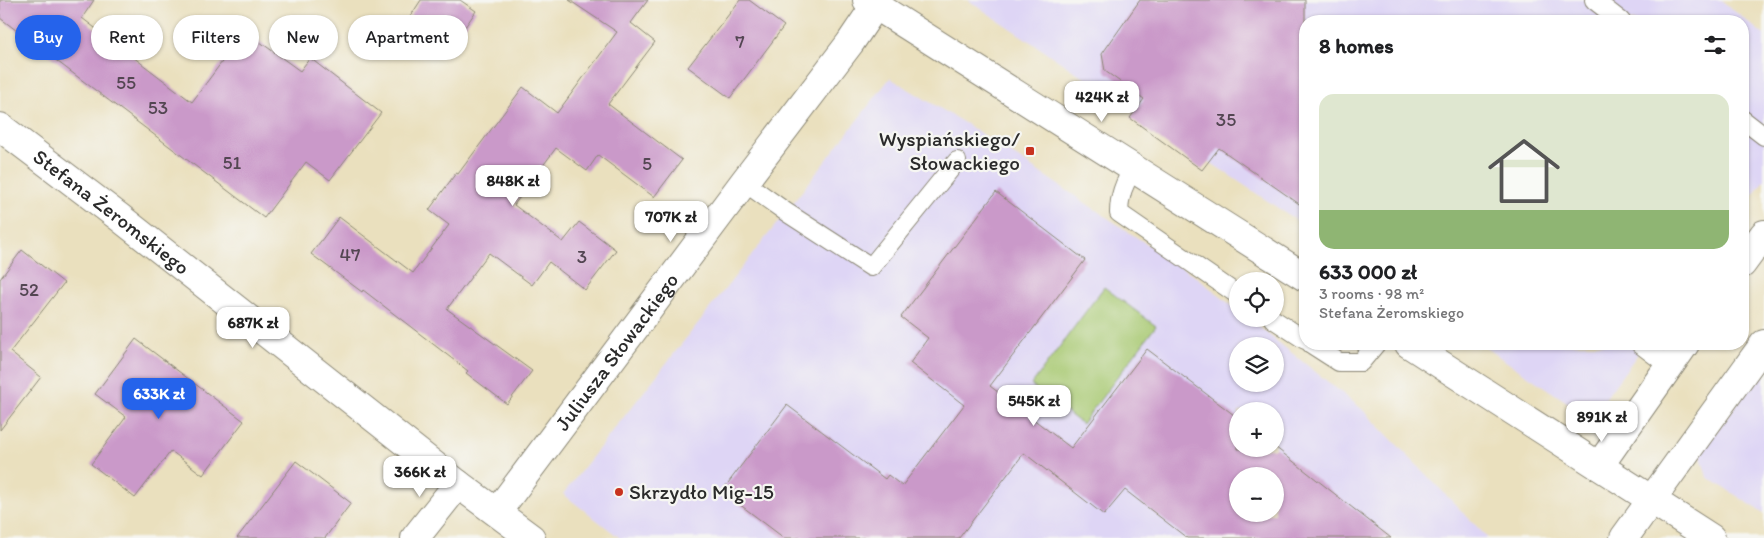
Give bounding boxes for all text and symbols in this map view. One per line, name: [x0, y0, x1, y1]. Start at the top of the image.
chip: Buy: [15, 15, 81, 60]
chip: Rent: [91, 15, 163, 60]
chip: Filters: [173, 15, 259, 60]
chip: New: [269, 15, 338, 60]
chip: Apartment: [348, 15, 468, 60]
house number: 7: [735, 30, 745, 53]
icon: filters: [1701, 31, 1729, 59]
text: 8 homes: [1319, 33, 1394, 58]
house number: 55: [116, 71, 136, 94]
pin: 424K zł: [1056, 80, 1148, 123]
text: 424K zł: [1075, 87, 1129, 106]
house number: 53: [148, 96, 168, 119]
house number: 35: [1216, 108, 1236, 131]
place label: Wyspiańskiego/ Słowackiego: [879, 126, 1020, 175]
icon: home: [1479, 126, 1569, 216]
street label: Stefana Żeromskiego: [28, 144, 195, 280]
marker: Wyspiańskiego/ Słowackiego: [1024, 145, 1036, 157]
house number: 51: [223, 151, 242, 174]
house number: 5: [642, 152, 652, 175]
pin: 848K zł: [467, 164, 559, 207]
text: 848K zł: [487, 171, 539, 190]
pin: 707K zł: [625, 200, 717, 243]
text: 707K zł: [645, 207, 697, 226]
house number: 47: [340, 243, 360, 266]
house number: 3: [577, 245, 587, 268]
text: 633 000 zł: [1319, 259, 1417, 284]
street label: Juliusza Słowackiego: [549, 268, 684, 435]
map controls: [1229, 272, 1284, 522]
button: locate: [1229, 272, 1284, 327]
house number: 52: [19, 278, 39, 301]
text: 3 rooms · 98 m²: [1319, 284, 1424, 303]
text: Stefana Żeromskiego: [1319, 303, 1464, 322]
pin: 687K zł: [207, 306, 299, 349]
text: 687K zł: [228, 313, 279, 332]
button: layers: [1229, 337, 1284, 392]
pin: 633K zł: [113, 378, 205, 420]
text: 633K zł: [133, 384, 185, 403]
pin: 545K zł: [988, 384, 1080, 427]
text: 545K zł: [1008, 391, 1060, 410]
pin: 891K zł: [1556, 400, 1648, 443]
button: +: [1229, 402, 1284, 457]
text: 891K zł: [1577, 407, 1627, 426]
pin: 366K zł: [374, 456, 466, 498]
text: 366K zł: [394, 462, 446, 481]
button: −: [1229, 467, 1284, 522]
place label: Skrzydło Mig-15: [629, 479, 774, 504]
marker: Skrzydło Mig-15: [613, 486, 625, 498]

